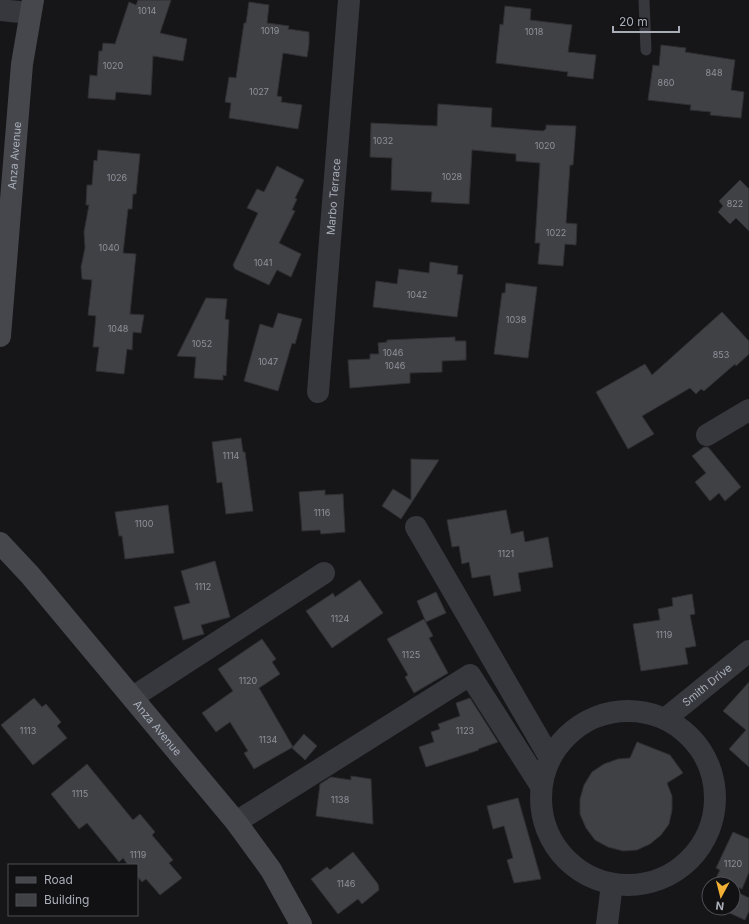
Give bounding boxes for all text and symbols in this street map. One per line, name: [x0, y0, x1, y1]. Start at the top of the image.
house number: 1014: [138, 5, 157, 16]
scale bar: [613, 8, 679, 34]
text: 20 m: [619, 14, 648, 29]
house number: 1019: [261, 25, 280, 36]
house number: 1018: [525, 26, 544, 37]
house number: 1020: [103, 60, 124, 71]
house number: 848: [706, 67, 723, 78]
house number: 860: [658, 77, 675, 88]
house number: 1027: [249, 86, 269, 97]
street label: Anza Avenue: [5, 121, 24, 190]
house number: 1032: [373, 135, 393, 146]
house number: 1020: [535, 140, 556, 151]
street label: Marbo Terrace: [323, 158, 343, 236]
house number: 1028: [442, 171, 463, 182]
house number: 1026: [107, 172, 128, 183]
house number: 822: [727, 198, 743, 209]
house number: 1022: [546, 227, 566, 238]
house number: 1040: [99, 242, 120, 253]
house number: 1041: [254, 257, 272, 268]
house number: 1042: [407, 289, 427, 300]
house number: 1038: [506, 314, 527, 325]
house number: 1048: [108, 323, 129, 334]
house number: 1052: [192, 338, 212, 349]
house number: 1046: [383, 347, 404, 358]
house number: 853: [713, 349, 730, 360]
house number: 1047: [258, 356, 278, 367]
house number: 1046: [385, 360, 406, 371]
house number: 1114: [223, 450, 240, 461]
house number: 1116: [314, 507, 331, 518]
house number: 1100: [135, 518, 154, 529]
house number: 1121: [498, 548, 514, 559]
house number: 1112: [195, 581, 211, 592]
house number: 1124: [331, 613, 349, 624]
house number: 1119: [656, 629, 673, 640]
house number: 1125: [402, 649, 420, 660]
street label: Smith Drive: [679, 661, 735, 709]
house number: 1120: [239, 675, 258, 686]
street label: Anza Avenue: [130, 697, 185, 759]
house number: 1113: [20, 725, 37, 736]
house number: 1123: [456, 725, 475, 736]
house number: 1134: [259, 734, 278, 745]
house number: 1115: [72, 788, 88, 799]
house number: 1138: [331, 794, 350, 805]
house number: 1119: [130, 849, 147, 860]
house number: 1120: [724, 858, 743, 869]
legend: [8, 864, 138, 916]
text: Road: [44, 872, 73, 887]
north arrow: [701, 876, 741, 916]
house number: 1146: [337, 878, 356, 889]
text: Building: [44, 892, 89, 907]
text: N: [715, 898, 725, 913]

